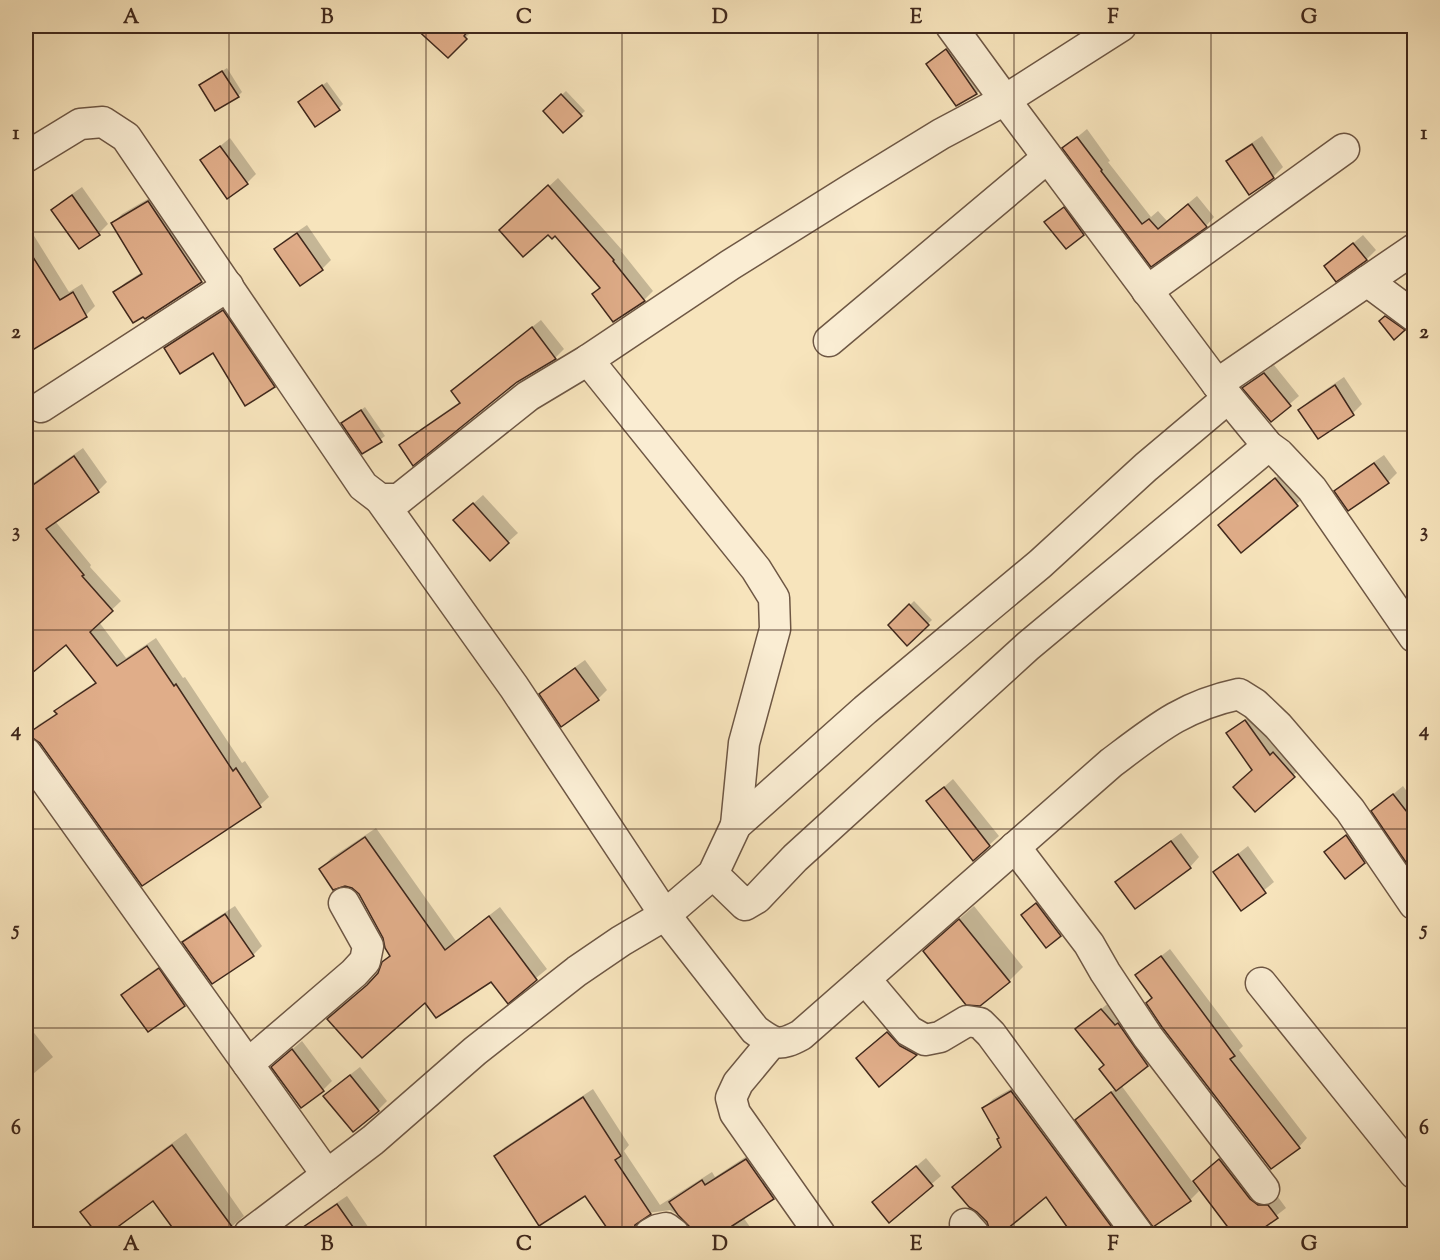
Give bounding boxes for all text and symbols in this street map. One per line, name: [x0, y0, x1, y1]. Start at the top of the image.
text: A: [123, 4, 140, 33]
text: B: [321, 4, 334, 33]
text: C: [516, 4, 532, 33]
text: D: [712, 4, 728, 33]
text: E: [910, 4, 923, 33]
text: F: [1107, 4, 1119, 33]
text: G: [1301, 4, 1318, 33]
text: 1: [13, 120, 20, 149]
text: 1: [1421, 120, 1428, 149]
text: 2: [11, 319, 21, 348]
text: 2: [1419, 319, 1429, 348]
text: 3: [12, 518, 20, 547]
text: 3: [1420, 518, 1428, 547]
text: 4: [10, 717, 21, 746]
text: 4: [1418, 717, 1429, 746]
text: 5: [11, 916, 20, 945]
text: 5: [1419, 916, 1428, 945]
text: 6: [11, 1115, 21, 1144]
text: 6: [1419, 1115, 1429, 1144]
text: A: [123, 1231, 140, 1260]
text: B: [321, 1231, 334, 1260]
text: C: [516, 1231, 532, 1260]
text: D: [712, 1231, 728, 1260]
text: E: [910, 1231, 923, 1260]
text: F: [1107, 1231, 1119, 1260]
text: G: [1301, 1231, 1318, 1260]

